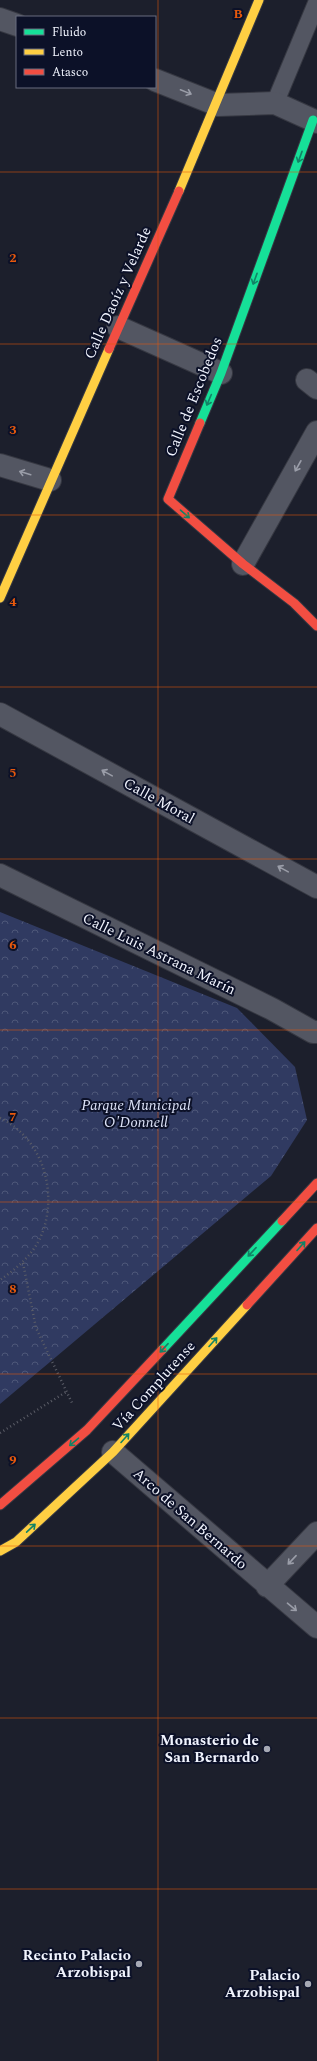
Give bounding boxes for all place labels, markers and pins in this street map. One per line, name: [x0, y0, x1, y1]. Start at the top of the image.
place label: Monasterio de San Bernardo: [160, 1729, 259, 1769]
marker: Monasterio de San Bernardo: [262, 1744, 272, 1754]
place label: Recinto Palacio Arzobispal: [23, 1944, 131, 1984]
marker: Recinto Palacio Arzobispal: [134, 1959, 144, 1969]
place label: Palacio Arzobispal: [225, 1964, 300, 2004]
marker: Palacio Arzobispal: [303, 1979, 313, 1989]

